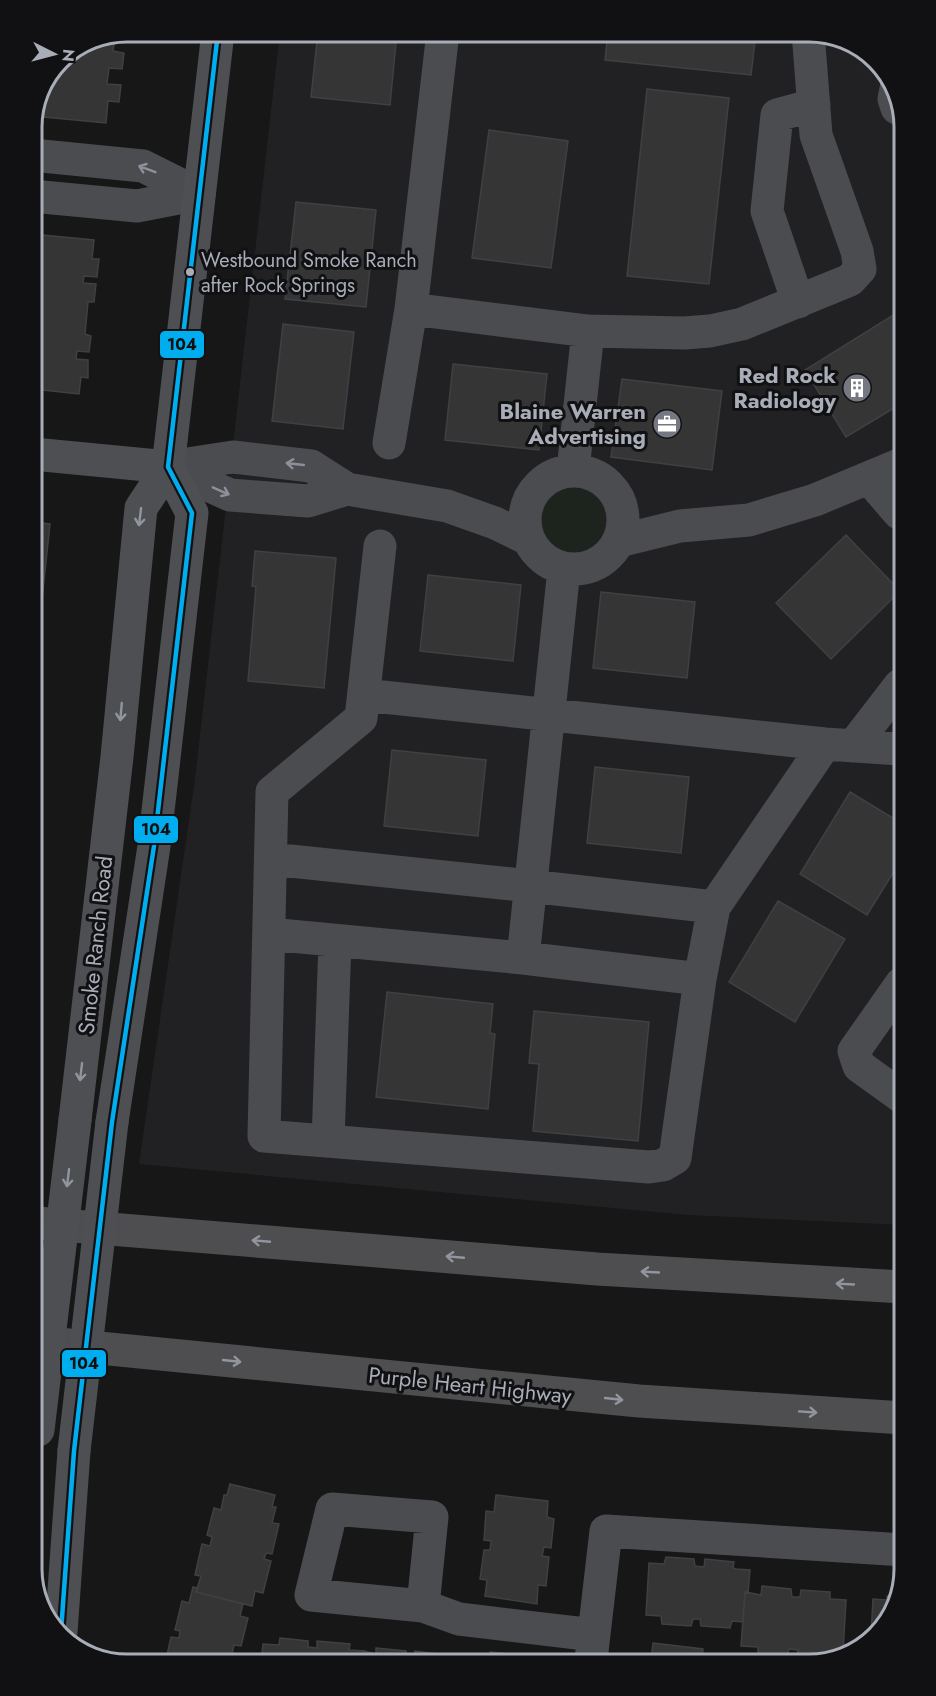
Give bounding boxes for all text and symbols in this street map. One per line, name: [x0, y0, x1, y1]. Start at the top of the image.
north arrow: [24, 24, 84, 84]
text: N: [56, 48, 81, 63]
one-way arrow: [138, 163, 156, 174]
place label: Westbound Smoke Ranch after Rock Springs: [201, 246, 417, 300]
marker: Westbound Smoke Ranch after Rock Springs: [184, 266, 196, 278]
line badge: 104: [159, 330, 205, 359]
text: 104: [167, 333, 197, 356]
place label: Red Rock Radiology: [733, 359, 837, 416]
building icon: Red Rock Radiology: [841, 372, 873, 404]
place label: Blaine Warren Advertising: [500, 395, 646, 452]
office icon: Blaine Warren Advertising: [651, 408, 683, 440]
one-way arrow: [286, 458, 306, 469]
one-way arrow: [211, 486, 229, 497]
one-way arrow: [134, 507, 145, 527]
one-way arrow: [115, 701, 126, 721]
line badge: 104: [133, 815, 179, 844]
text: 104: [141, 818, 171, 841]
street label: Smoke Ranch Road: [70, 854, 120, 1036]
one-way arrow: [75, 1062, 86, 1082]
one-way arrow: [63, 1168, 74, 1188]
one-way arrow: [252, 1235, 272, 1246]
one-way arrow: [446, 1252, 466, 1263]
one-way arrow: [640, 1267, 660, 1278]
one-way arrow: [835, 1278, 855, 1289]
line badge: 104: [61, 1349, 107, 1378]
text: 104: [69, 1352, 99, 1375]
one-way arrow: [221, 1356, 241, 1367]
street label: Purple Heart Highway: [367, 1358, 573, 1412]
one-way arrow: [603, 1394, 623, 1405]
one-way arrow: [798, 1407, 818, 1418]

